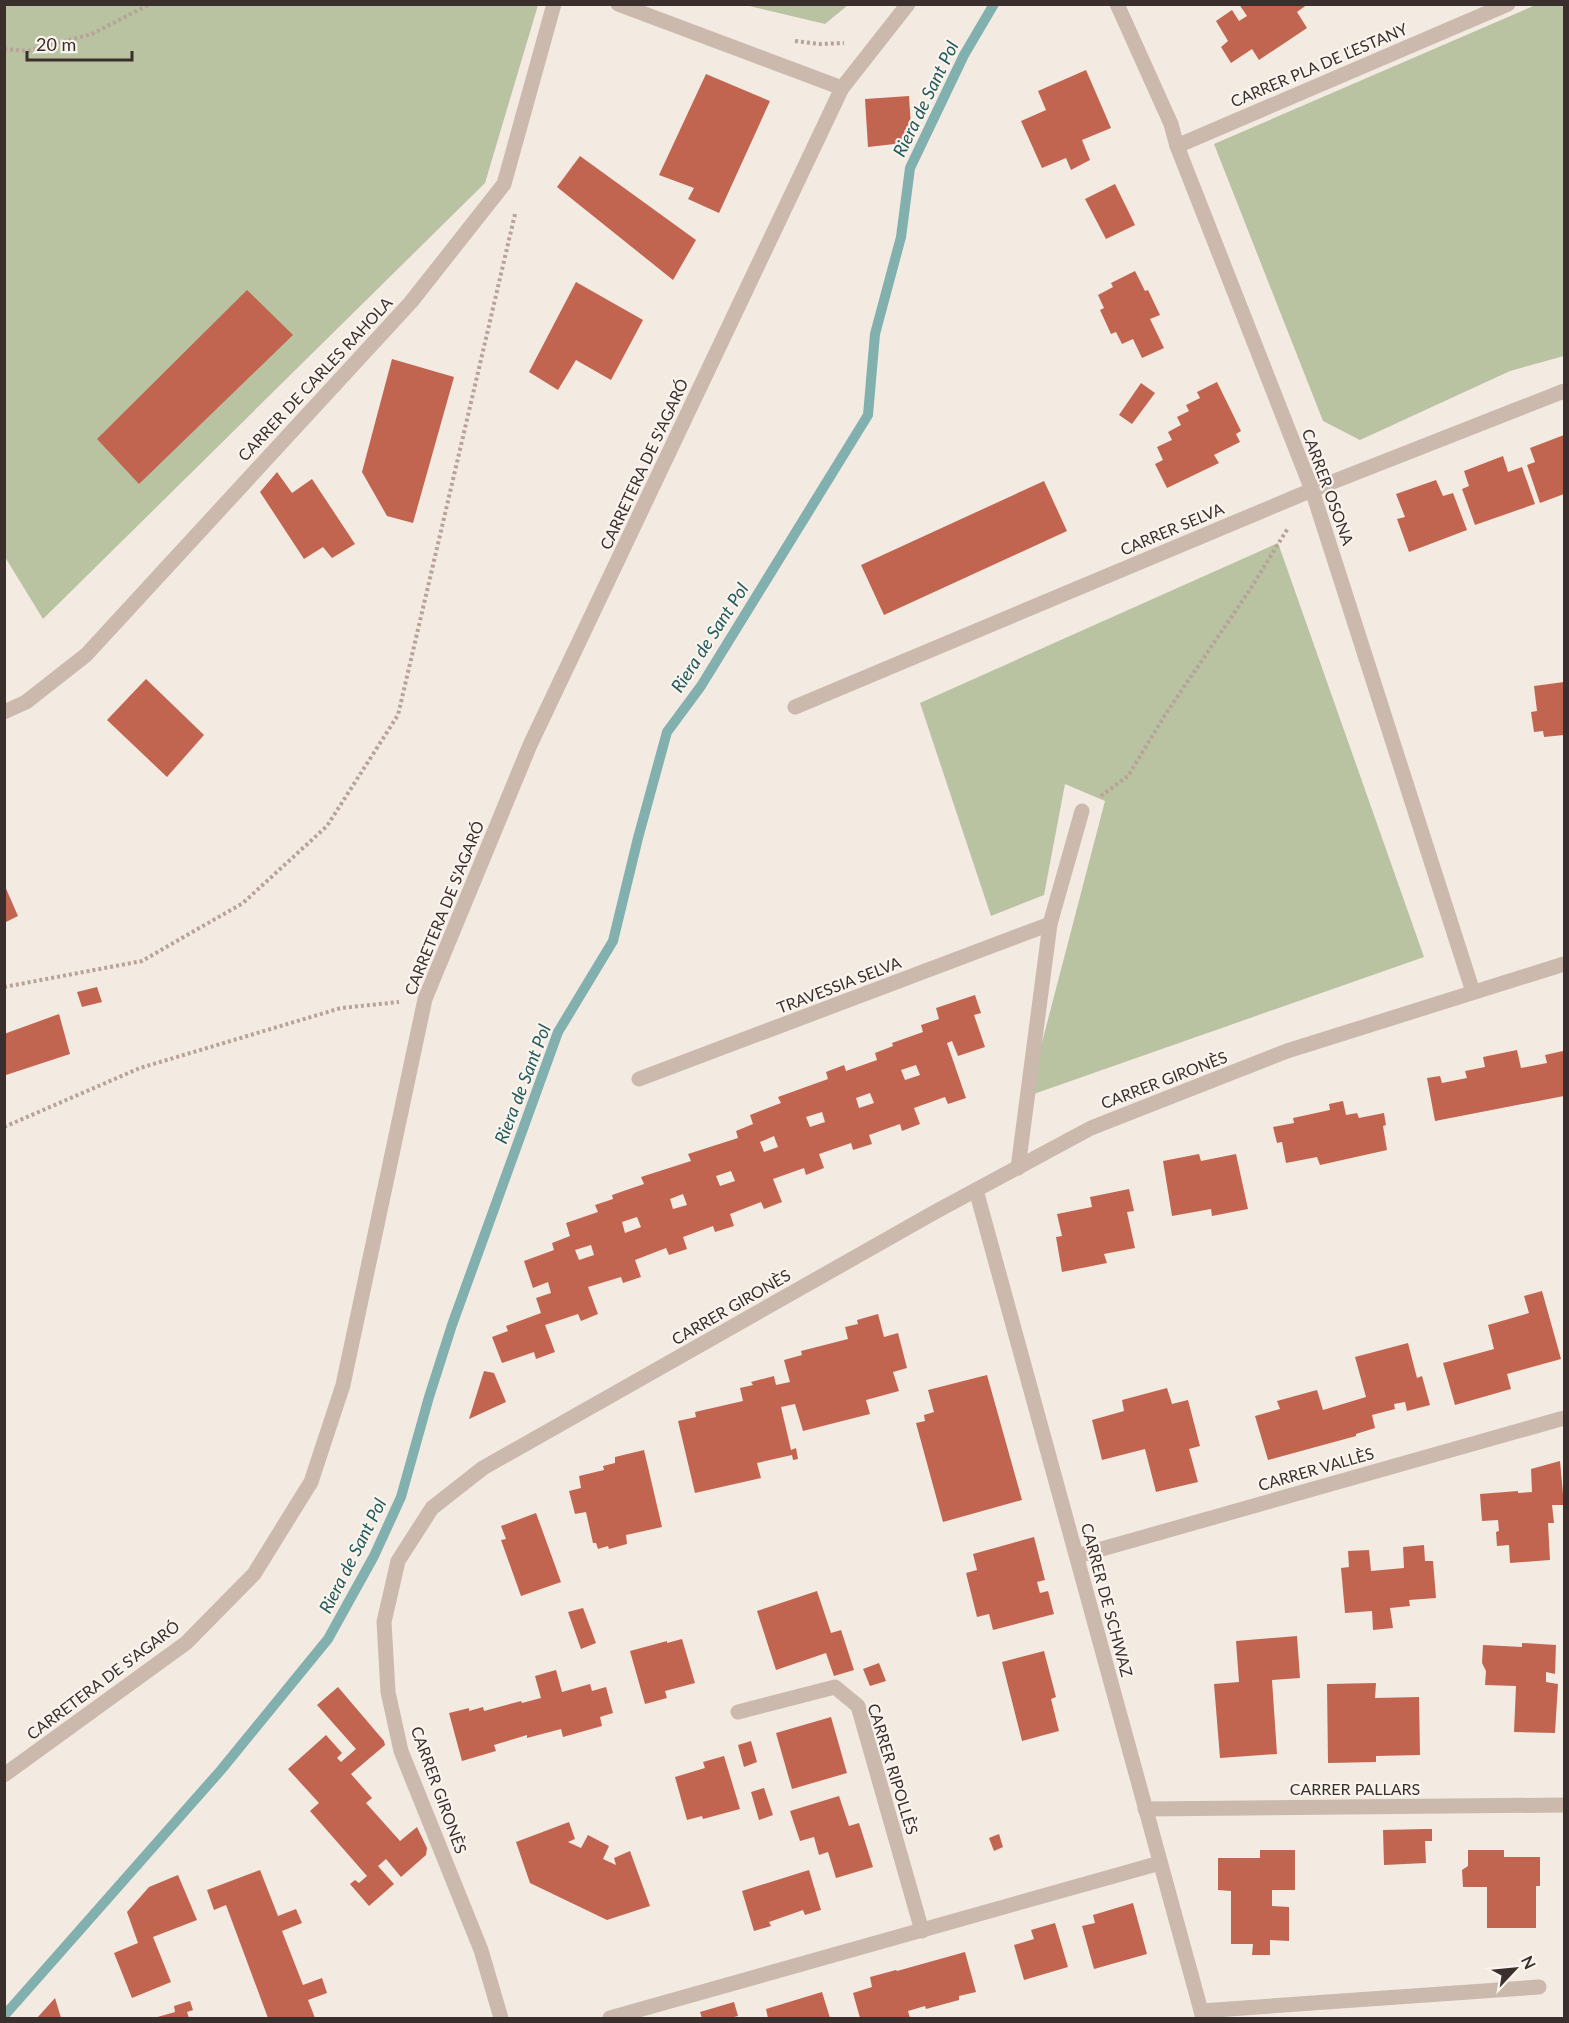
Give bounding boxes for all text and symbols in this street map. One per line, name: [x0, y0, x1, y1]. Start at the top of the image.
street label: CARRER PLA DE ĽESTANY: [1228, 19, 1410, 110]
scale bar: [27, 24, 132, 62]
text: 20 m: [36, 33, 76, 55]
water label: Riera de Sant Pol: [888, 37, 963, 160]
street label: CARRER DE CARLES RAHOLA: [234, 293, 396, 465]
street label: CARRETERA DE S'AGARÓ: [596, 375, 692, 552]
street label: CARRER OSONA: [1299, 426, 1358, 548]
street label: CARRER SELVA: [1117, 498, 1227, 559]
water label: Riera de Sant Pol: [666, 579, 753, 696]
street label: CARRETERA DE S'AGARÓ: [400, 818, 487, 998]
street label: TRAVESSIA SELVA: [774, 952, 904, 1017]
water label: Riera de Sant Pol: [489, 1021, 555, 1146]
street label: CARRER GIRONÈS: [1098, 1047, 1230, 1112]
street label: CARRER GIRONÈS: [668, 1265, 794, 1348]
street label: CARRER VALLÈS: [1256, 1443, 1376, 1494]
water label: Riera de Sant Pol: [314, 1494, 391, 1617]
street label: CARRER DE SCHWAZ: [1078, 1521, 1137, 1679]
street label: CARRETERA DE S'AGARÓ: [23, 1616, 183, 1743]
street label: CARRER RIPOLLÈS: [864, 1701, 922, 1837]
street label: CARRER GIRONÈS: [408, 1724, 471, 1856]
street label: CARRER PALLARS: [1290, 1779, 1420, 1798]
north arrow: [1485, 1939, 1545, 1999]
text: N: [1518, 1953, 1540, 1972]

